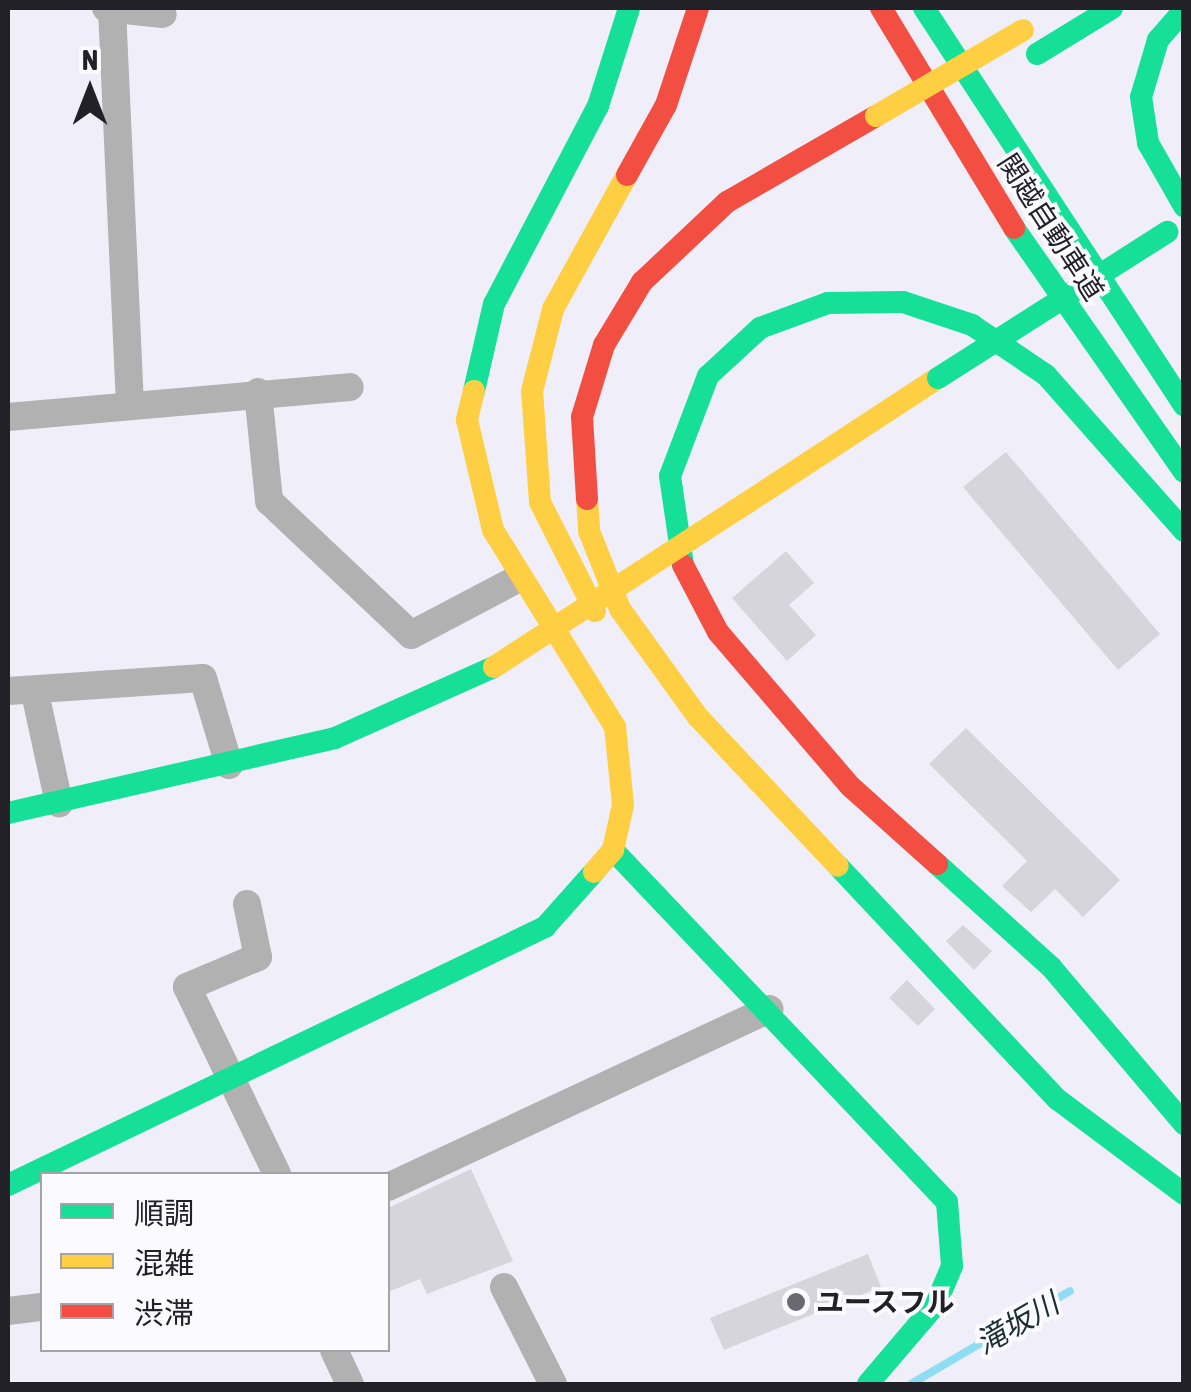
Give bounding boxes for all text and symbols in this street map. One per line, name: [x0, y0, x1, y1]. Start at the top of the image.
north arrow: [40, 40, 140, 140]
text: N: [82, 44, 98, 76]
street label: 関越自動車道: [991, 147, 1111, 307]
legend: [40, 1172, 390, 1352]
text: 順調: [134, 1196, 194, 1230]
text: 混雑: [134, 1246, 194, 1280]
place label: ユースフル: [816, 1285, 956, 1319]
water label: 滝坂川: [969, 1285, 1065, 1361]
marker: ユースフル: [785, 1291, 807, 1313]
text: 渋滞: [134, 1296, 194, 1330]

